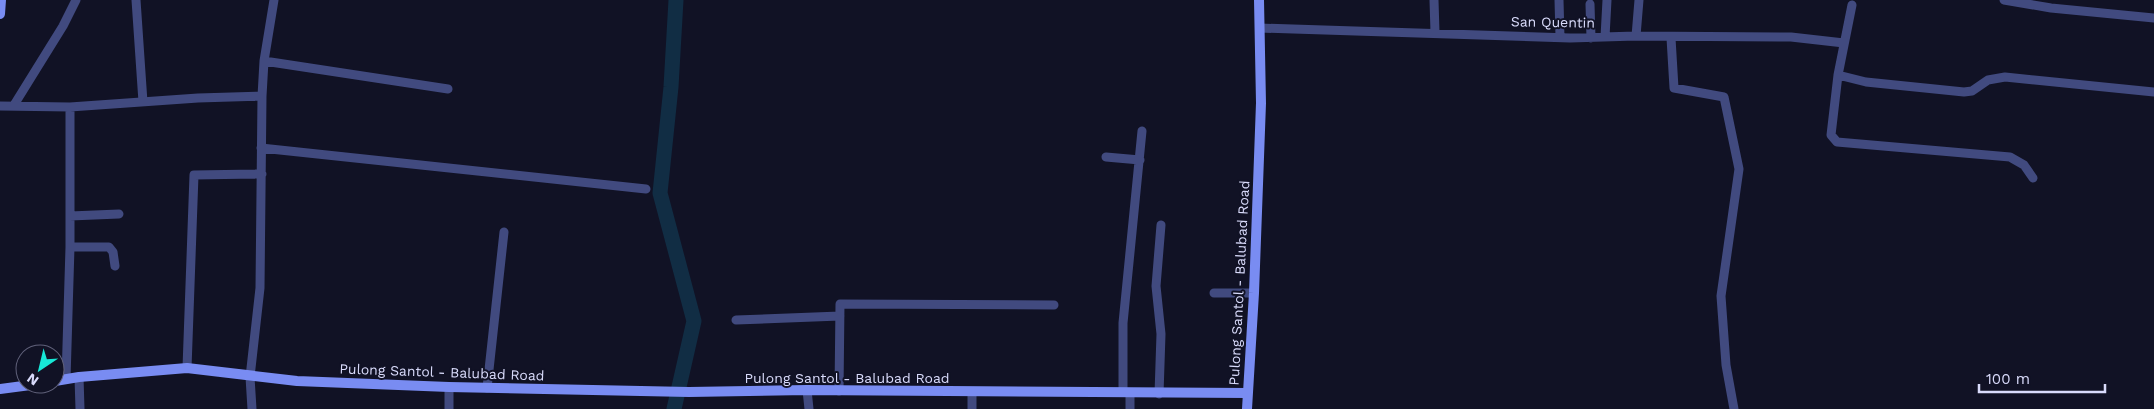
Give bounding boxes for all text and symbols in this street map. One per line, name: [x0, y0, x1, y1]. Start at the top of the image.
street label: San Quentin: [1511, 13, 1595, 31]
street label: Pulong Santol - Balubad Road: [1226, 180, 1252, 386]
north arrow: [15, 344, 65, 394]
street label: Pulong Santol - Balubad Road: [339, 360, 545, 384]
scale bar: [1979, 362, 2105, 394]
text: N: [24, 370, 41, 389]
street label: Pulong Santol - Balubad Road: [744, 370, 950, 386]
text: 100 m: [1986, 370, 2030, 388]

